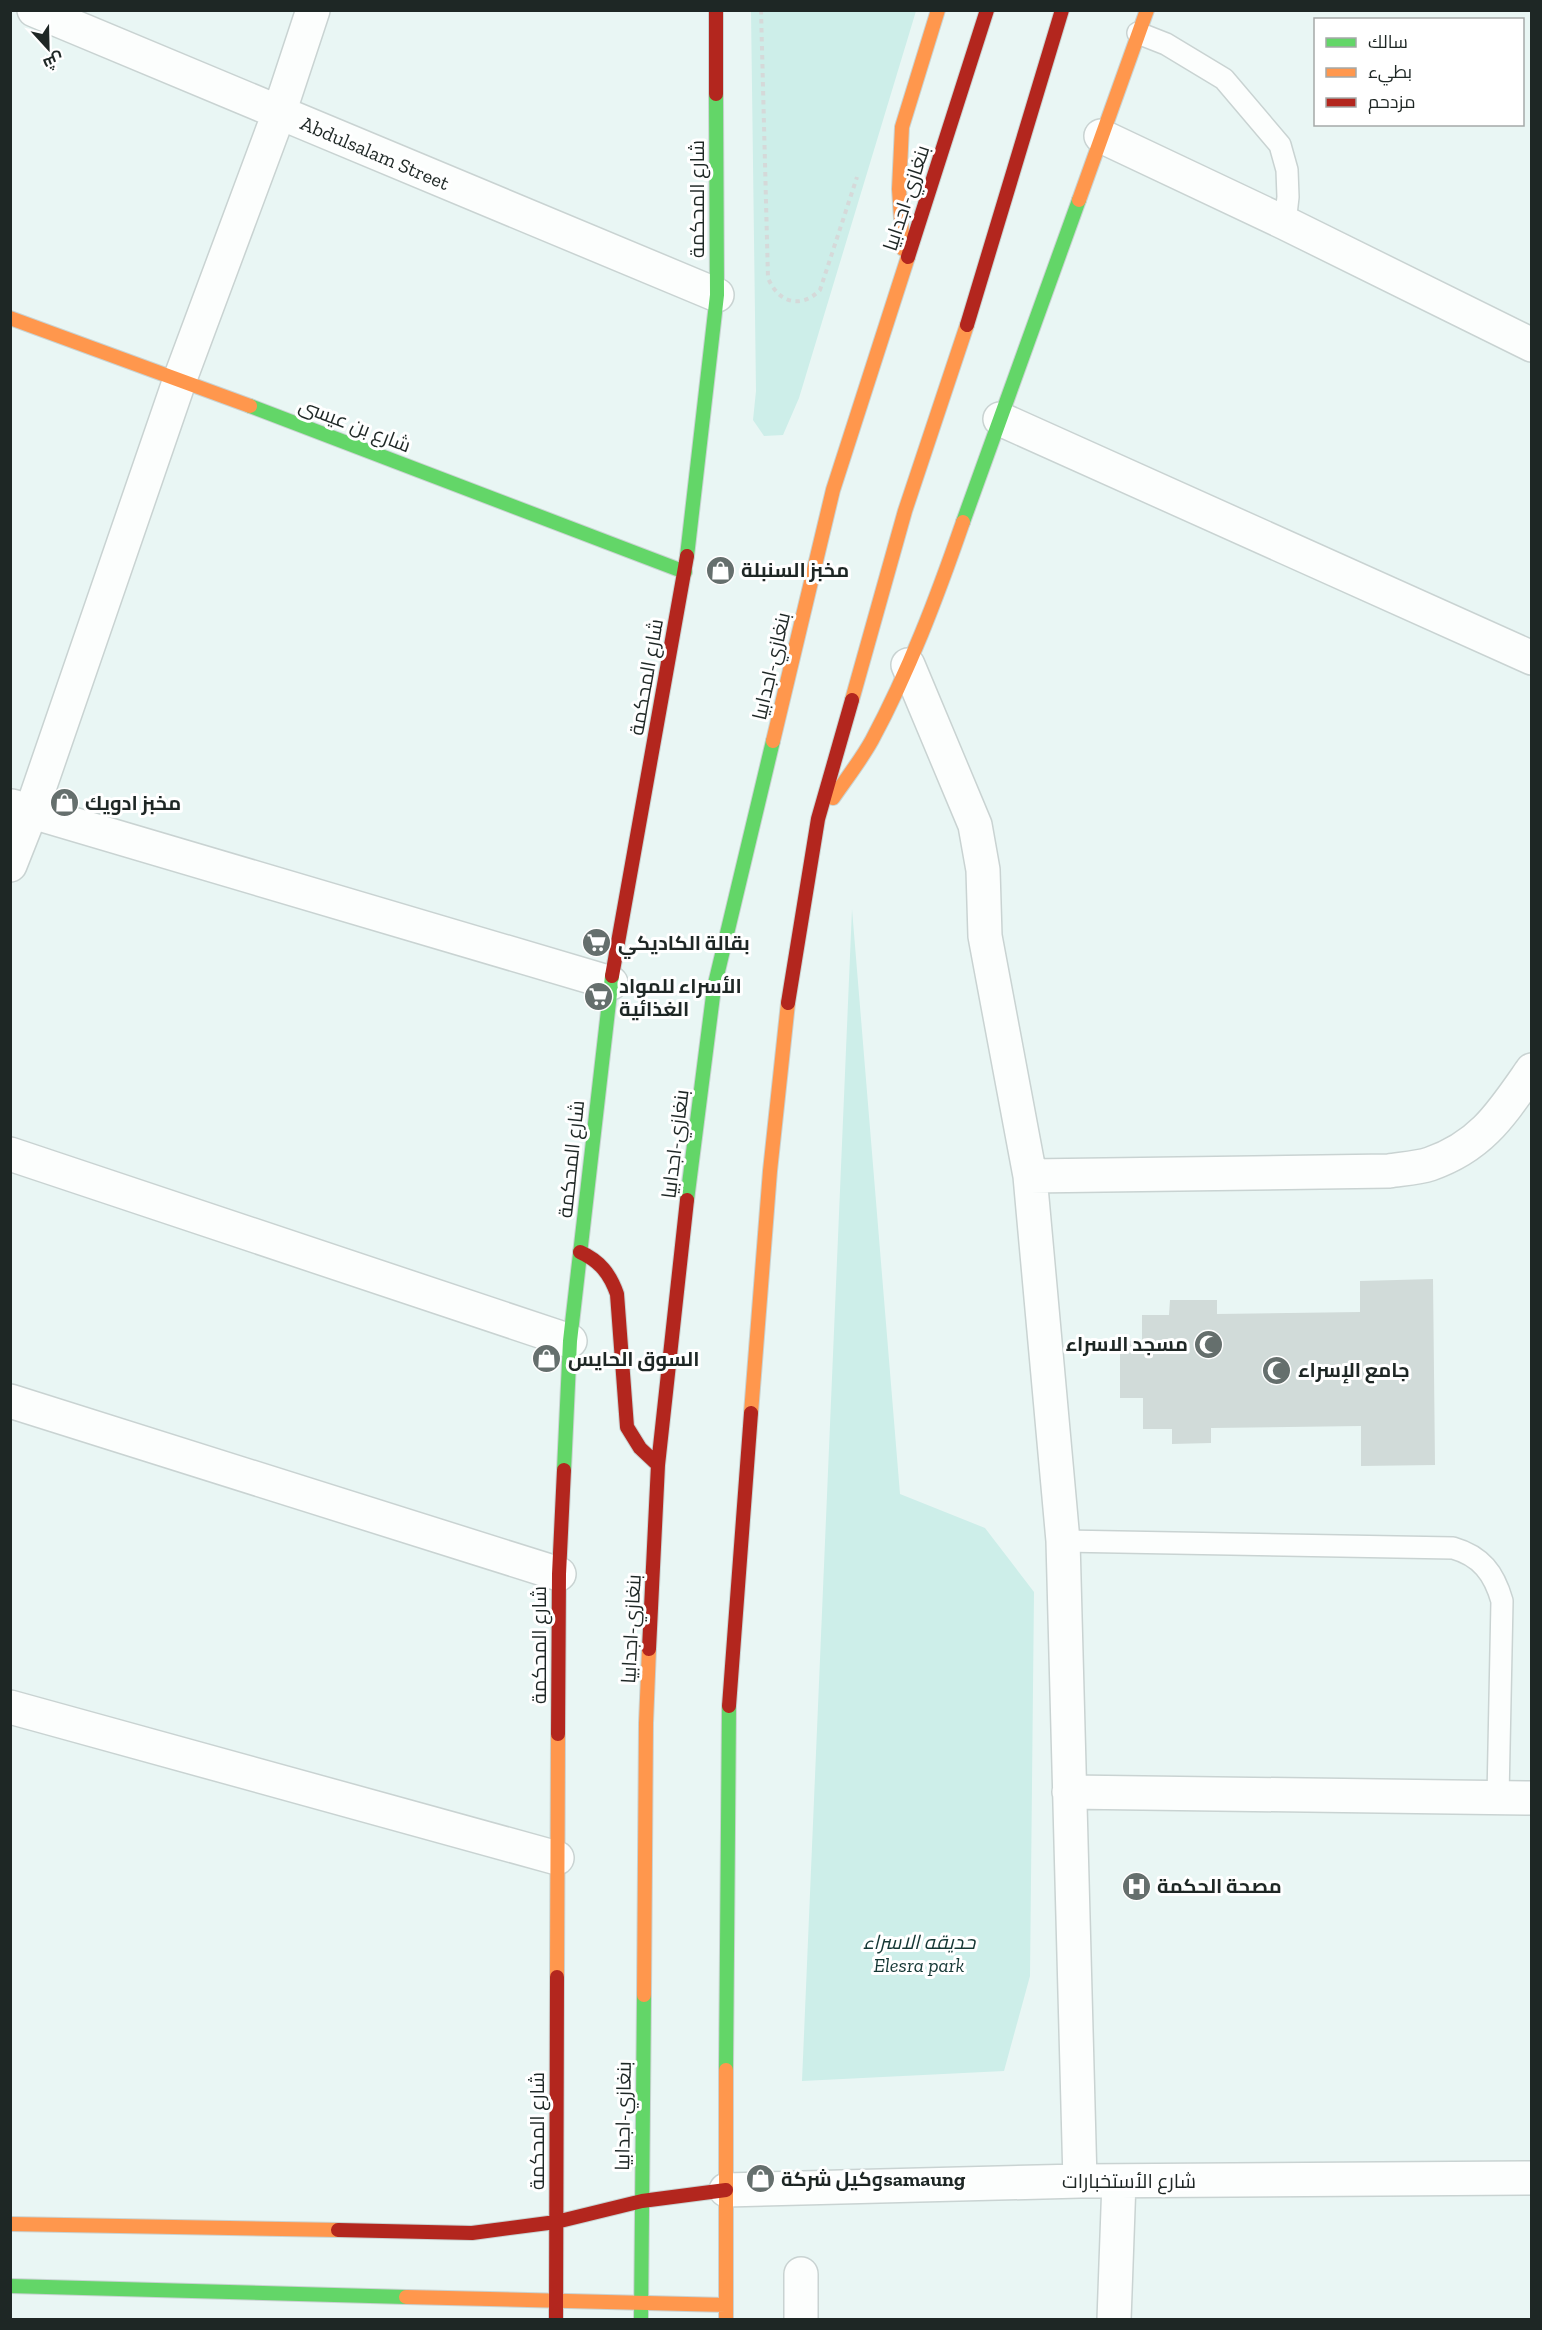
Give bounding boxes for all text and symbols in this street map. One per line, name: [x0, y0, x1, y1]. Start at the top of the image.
north arrow: [18, 18, 78, 78]
legend: [1314, 18, 1524, 126]
text: سالك: [1368, 31, 1408, 53]
text: ش: [40, 49, 67, 74]
text: بطيء: [1368, 61, 1412, 86]
text: مزدحم: [1368, 91, 1416, 114]
street label: Abdulsalam Street: [297, 111, 453, 195]
street label: شارع المحكمة: [685, 140, 711, 258]
street label: بنغازي-اجدابيا: [878, 142, 938, 255]
street label: شارع بن عيسى: [295, 393, 414, 459]
shop icon: مخبز السنبلة: [704, 554, 736, 586]
place label: مخبز السنبلة: [741, 558, 849, 582]
street label: بنغازي-اجدابيا: [747, 610, 799, 723]
street label: شارع المحكمة: [624, 617, 670, 738]
shop icon: مخبز ادويك: [48, 787, 80, 819]
place label: مخبز ادويك: [85, 791, 181, 815]
supermarket icon: بقالة الكاديكي: [581, 927, 613, 959]
place label: بقالة الكاديكي: [618, 931, 750, 959]
place label: الأسراء للمواد الغذائية: [619, 974, 742, 1021]
supermarket icon: الأسراء للمواد الغذائية: [582, 981, 614, 1013]
street label: بنغازي-اجدابيا: [656, 1088, 698, 1200]
street label: شارع المحكمة: [553, 1099, 591, 1219]
mosque icon: مسجد الاسراء: [1193, 1328, 1225, 1360]
place label: مسجد الاسراء: [1066, 1332, 1188, 1356]
shop icon: السوق الحايس: [531, 1343, 563, 1375]
place label: السوق الحايس: [568, 1347, 699, 1372]
mosque icon: جامع الإسراء: [1261, 1354, 1293, 1386]
place label: جامع الإسراء: [1298, 1358, 1410, 1384]
street label: بنغازي-اجدابيا: [616, 1574, 650, 1685]
street label: شارع المحكمة: [527, 1586, 553, 1704]
hospital icon: مصحة الحكمة: [1120, 1870, 1152, 1902]
place label: مصحة الحكمة: [1157, 1874, 1282, 1898]
park label: حديقه الاسراء Elesra park: [863, 1930, 976, 1977]
street label: بنغازي-اجدابيا: [610, 2061, 640, 2171]
street label: شارع المحكمة: [525, 2072, 551, 2190]
shop icon: وكيل شركةsamaung: [744, 2163, 776, 2195]
place label: وكيل شركةsamaung: [781, 2167, 966, 2191]
street label: شارع الأستخبارات: [1062, 2169, 1196, 2195]

